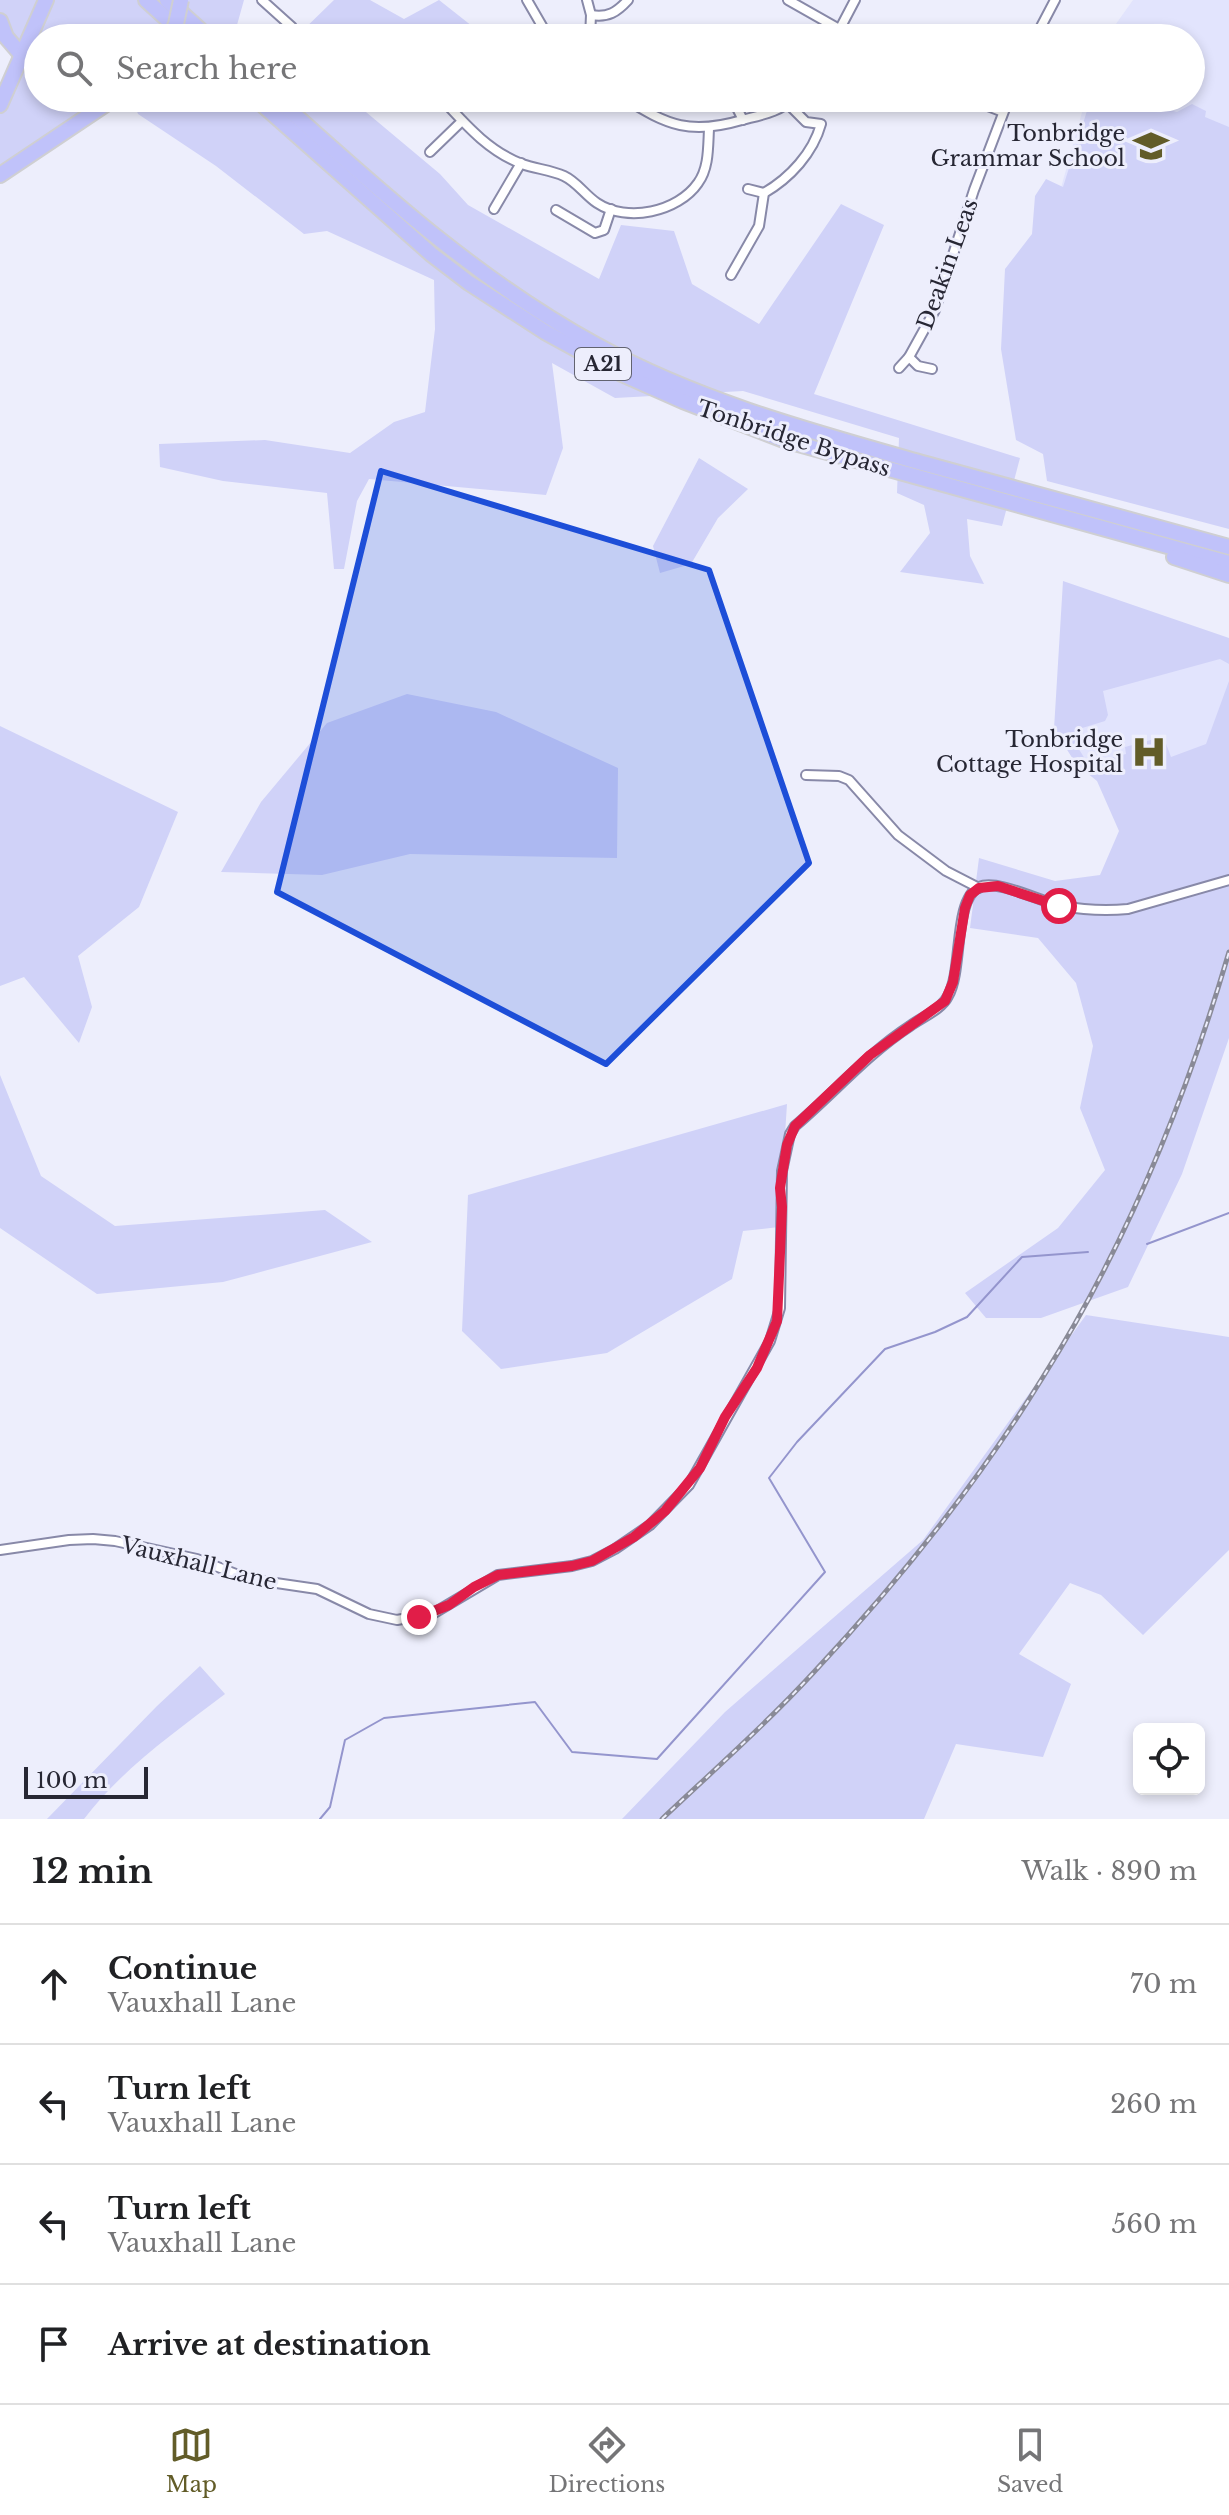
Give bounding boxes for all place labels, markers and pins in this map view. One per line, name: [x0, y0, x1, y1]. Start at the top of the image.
place label: Tonbridge Grammar School: [930, 120, 1125, 172]
school or university icon: Tonbridge Grammar School: [1132, 127, 1170, 165]
place label: Tonbridge Cottage Hospital: [936, 726, 1123, 778]
hospital icon: Tonbridge Cottage Hospital: [1130, 733, 1168, 771]

